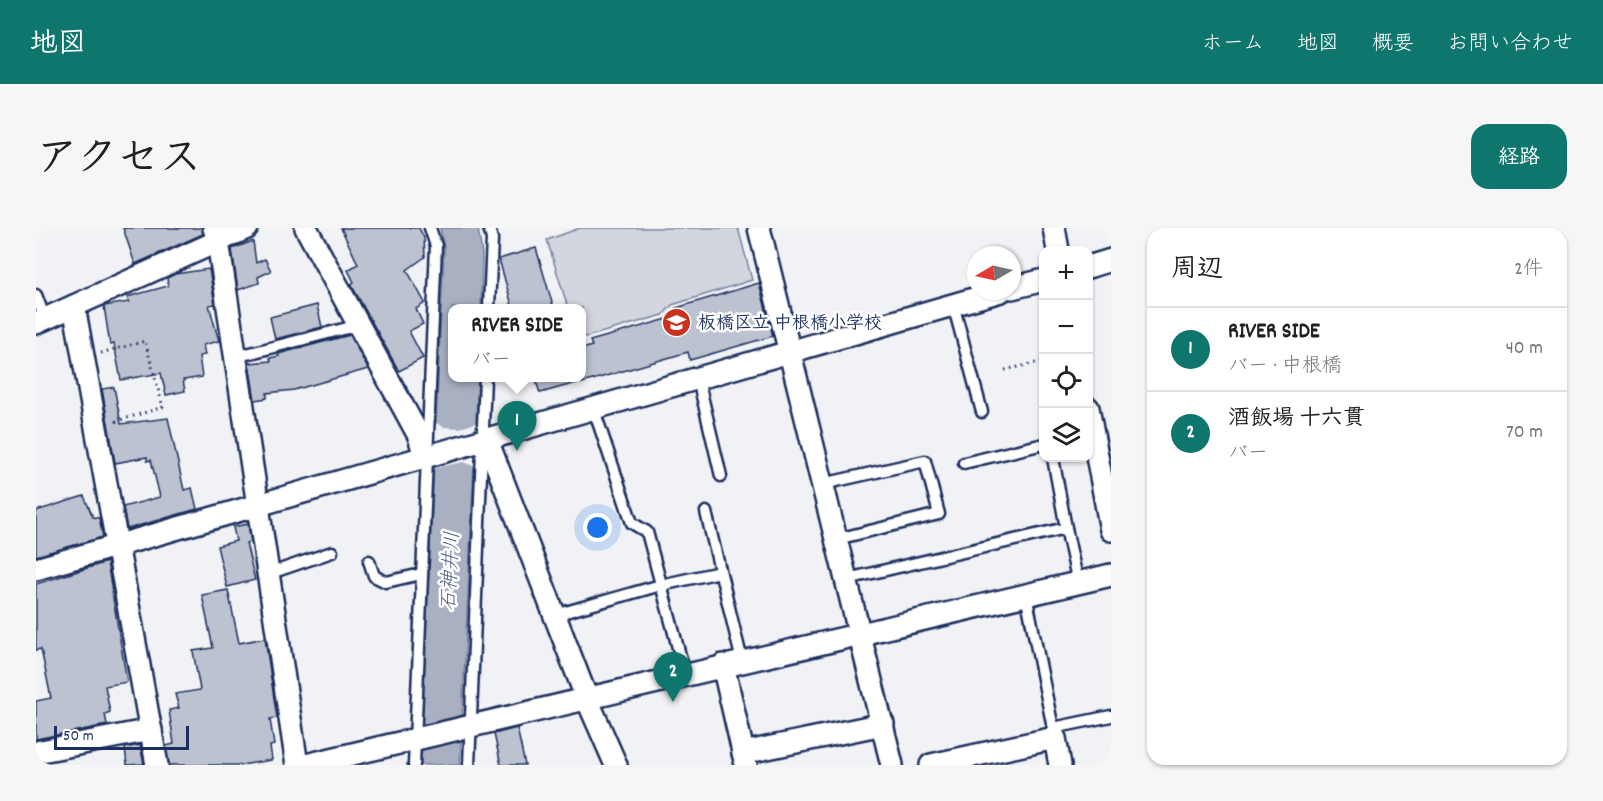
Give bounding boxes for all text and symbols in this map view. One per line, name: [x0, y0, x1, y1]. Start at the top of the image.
text: 地図: [30, 26, 86, 66]
text: ホーム: [1202, 30, 1264, 60]
text: 地図: [1297, 30, 1339, 60]
text: 概要: [1372, 30, 1414, 60]
text: お問い合わせ: [1447, 30, 1573, 60]
button: 経路: [1471, 124, 1567, 189]
text: アクセス: [36, 132, 201, 192]
north arrow: [967, 246, 1021, 300]
map controls: [1039, 246, 1093, 462]
button: +: [1039, 246, 1093, 300]
text: 周辺: [1171, 252, 1223, 289]
text: 2件: [1514, 256, 1543, 284]
button: −: [1039, 300, 1093, 354]
popup: [448, 304, 586, 382]
school or university icon: 板橋区立 中根橋小学校: [661, 306, 693, 338]
text: RIVER SIDE: [471, 311, 563, 342]
place label: 板橋区立 中根橋小学校: [698, 312, 882, 337]
text: RIVER SIDE: [1228, 317, 1320, 348]
text: 1: [1188, 335, 1193, 363]
text: 40 m: [1505, 335, 1543, 363]
text: バー: [471, 347, 511, 375]
text: バー · 中根橋: [1228, 353, 1342, 381]
button: locate: [1039, 354, 1093, 408]
pin: 1: [498, 402, 536, 451]
text: 酒飯場 十六貫: [1228, 404, 1365, 435]
button: layers: [1039, 408, 1093, 462]
text: 2: [1186, 419, 1195, 447]
text: 70 m: [1506, 419, 1543, 447]
text: バー: [1228, 440, 1268, 468]
your location: [583, 513, 612, 542]
water label: 石神井川: [436, 530, 468, 612]
pin: 2: [654, 652, 692, 702]
scale bar: [54, 723, 189, 750]
text: 50 m: [63, 725, 94, 748]

